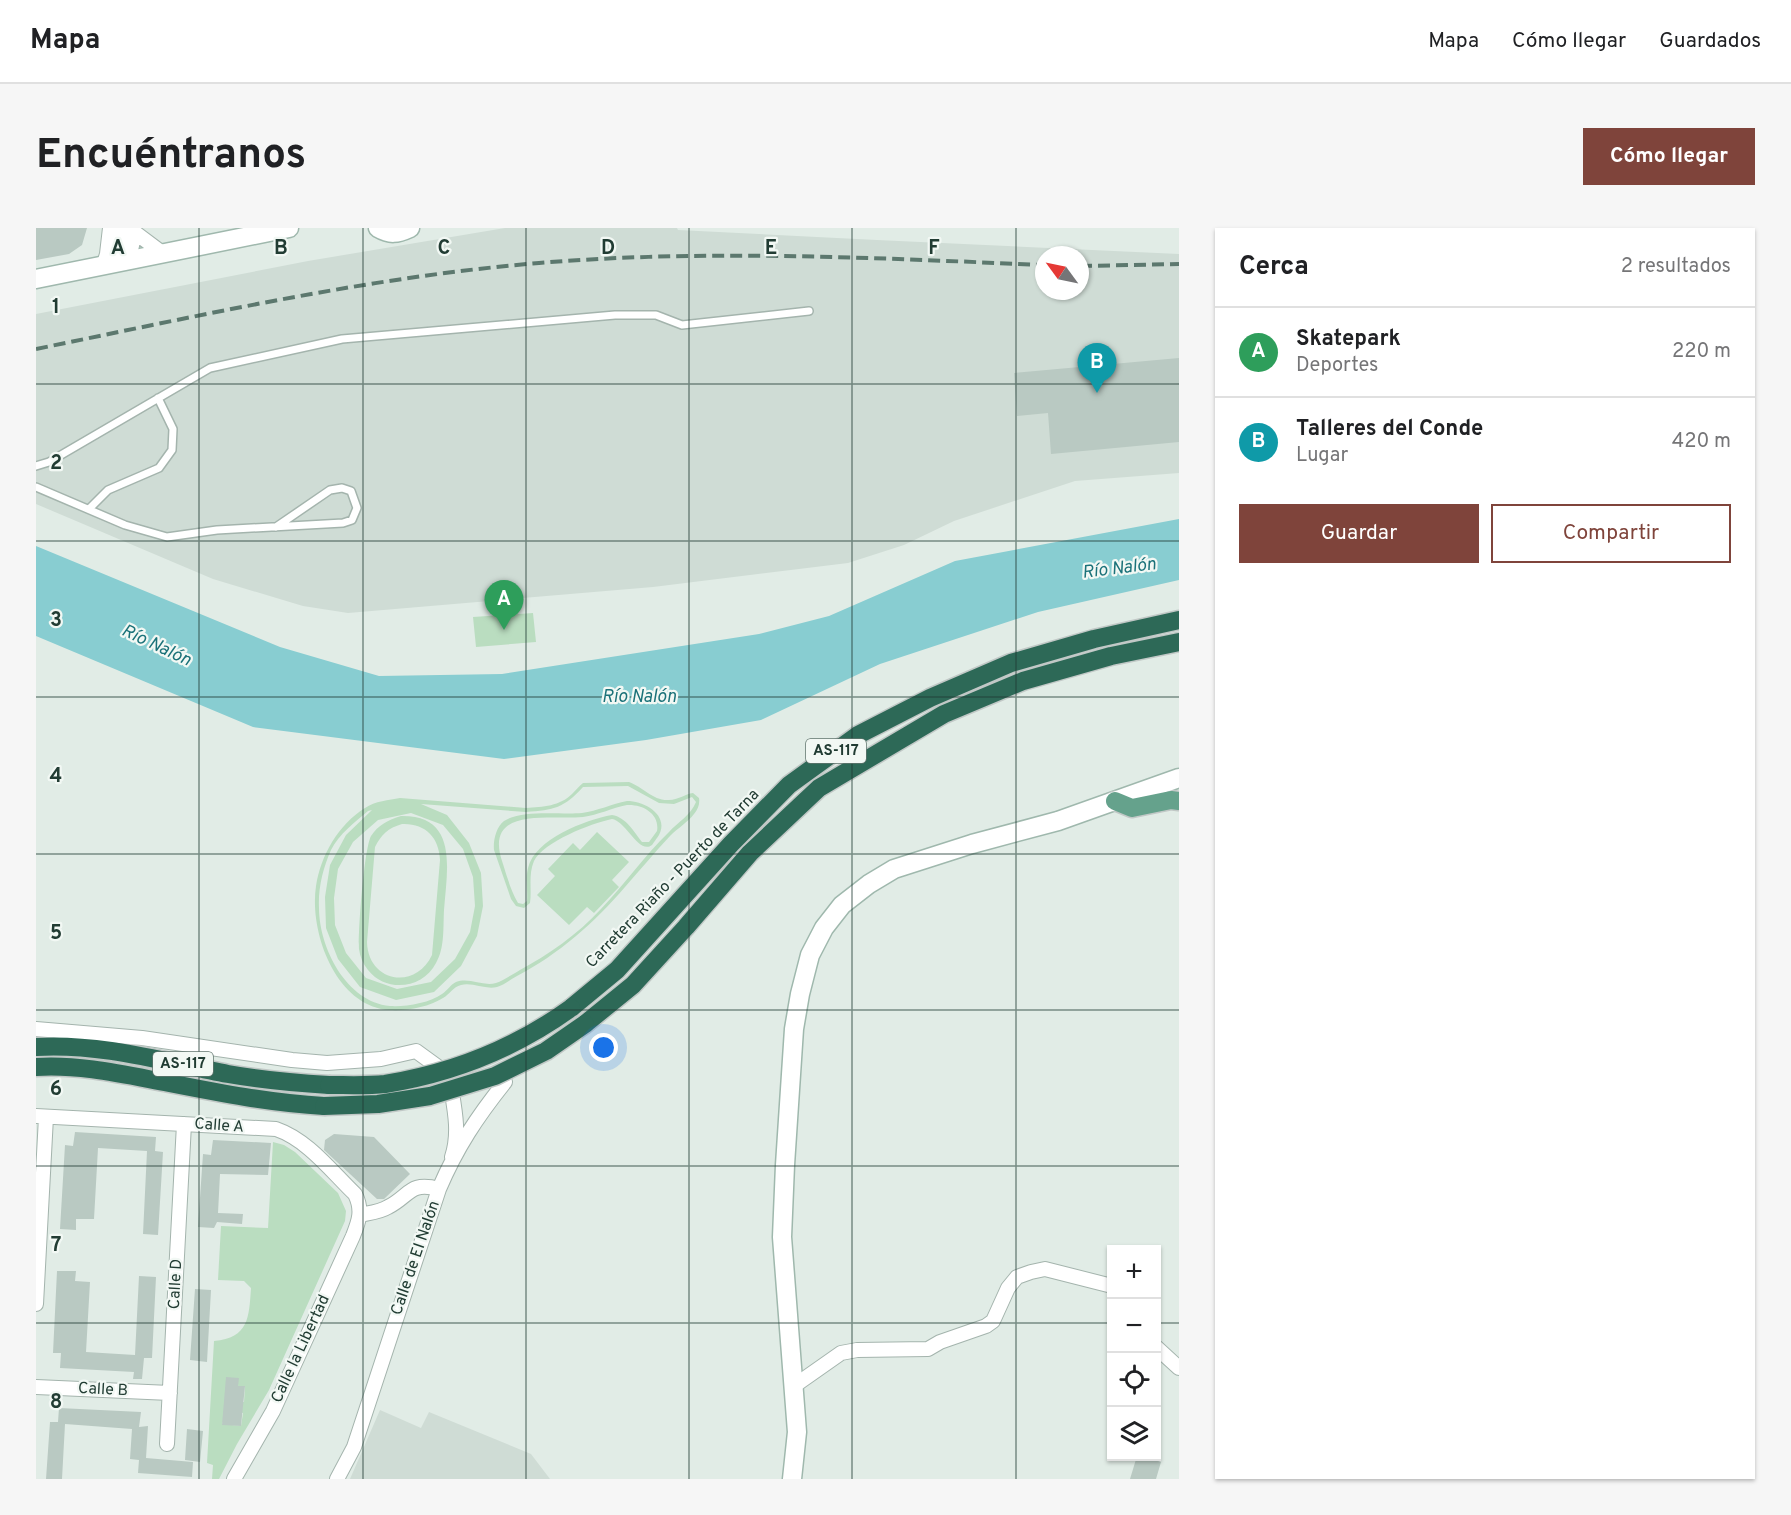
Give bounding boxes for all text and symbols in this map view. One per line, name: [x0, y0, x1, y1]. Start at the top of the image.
text: Mapa: [30, 23, 100, 59]
text: Mapa: [1428, 28, 1479, 55]
text: Cómo llegar: [1512, 28, 1626, 55]
text: Guardados: [1659, 28, 1761, 55]
button: Cómo llegar: [1583, 128, 1755, 185]
text: Encuéntranos: [36, 130, 306, 183]
text: A: [111, 236, 125, 262]
text: B: [274, 236, 288, 262]
text: C: [438, 236, 450, 262]
text: D: [601, 236, 615, 262]
text: E: [765, 236, 777, 262]
text: F: [928, 236, 940, 262]
north arrow: [1035, 246, 1089, 300]
text: Cerca: [1239, 251, 1309, 284]
text: 2 resultados: [1621, 254, 1731, 280]
text: 1: [52, 295, 60, 321]
text: Skatepark: [1296, 326, 1401, 353]
text: A: [1251, 339, 1266, 365]
text: 220 m: [1672, 339, 1731, 365]
pin: B: [1078, 344, 1116, 393]
text: Deportes: [1296, 353, 1378, 379]
text: Talleres del Conde: [1296, 416, 1483, 443]
text: B: [1252, 429, 1265, 455]
text: 420 m: [1672, 429, 1731, 455]
text: Lugar: [1296, 443, 1348, 469]
text: 2: [50, 451, 62, 477]
button: Guardar: [1239, 504, 1479, 563]
button: Compartir: [1491, 504, 1731, 563]
water label: Río Nalón: [1081, 553, 1158, 585]
pin: A: [484, 580, 524, 630]
text: 3: [50, 608, 62, 634]
water label: Río Nalón: [117, 620, 195, 672]
water label: Río Nalón: [602, 686, 676, 709]
road number: AS-117: [806, 739, 866, 763]
text: 4: [50, 764, 62, 790]
street label: Carretera Riaño - Puerto de Tarna: [582, 785, 764, 973]
text: 5: [50, 921, 62, 947]
your location: [589, 1033, 618, 1062]
road number: AS-117: [153, 1052, 213, 1076]
text: 6: [50, 1077, 62, 1103]
street label: Calle A: [193, 1114, 245, 1138]
street label: Calle de El Nalón: [387, 1198, 445, 1318]
text: 7: [51, 1233, 61, 1259]
map controls: [1107, 1245, 1161, 1461]
button: +: [1107, 1245, 1161, 1299]
street label: Calle D: [165, 1258, 187, 1310]
street label: Calle la Libertad: [267, 1292, 335, 1406]
button: −: [1107, 1299, 1161, 1353]
button: locate: [1107, 1353, 1161, 1407]
street label: Calle B: [78, 1379, 128, 1401]
text: 8: [50, 1390, 62, 1416]
button: layers: [1107, 1407, 1161, 1461]

